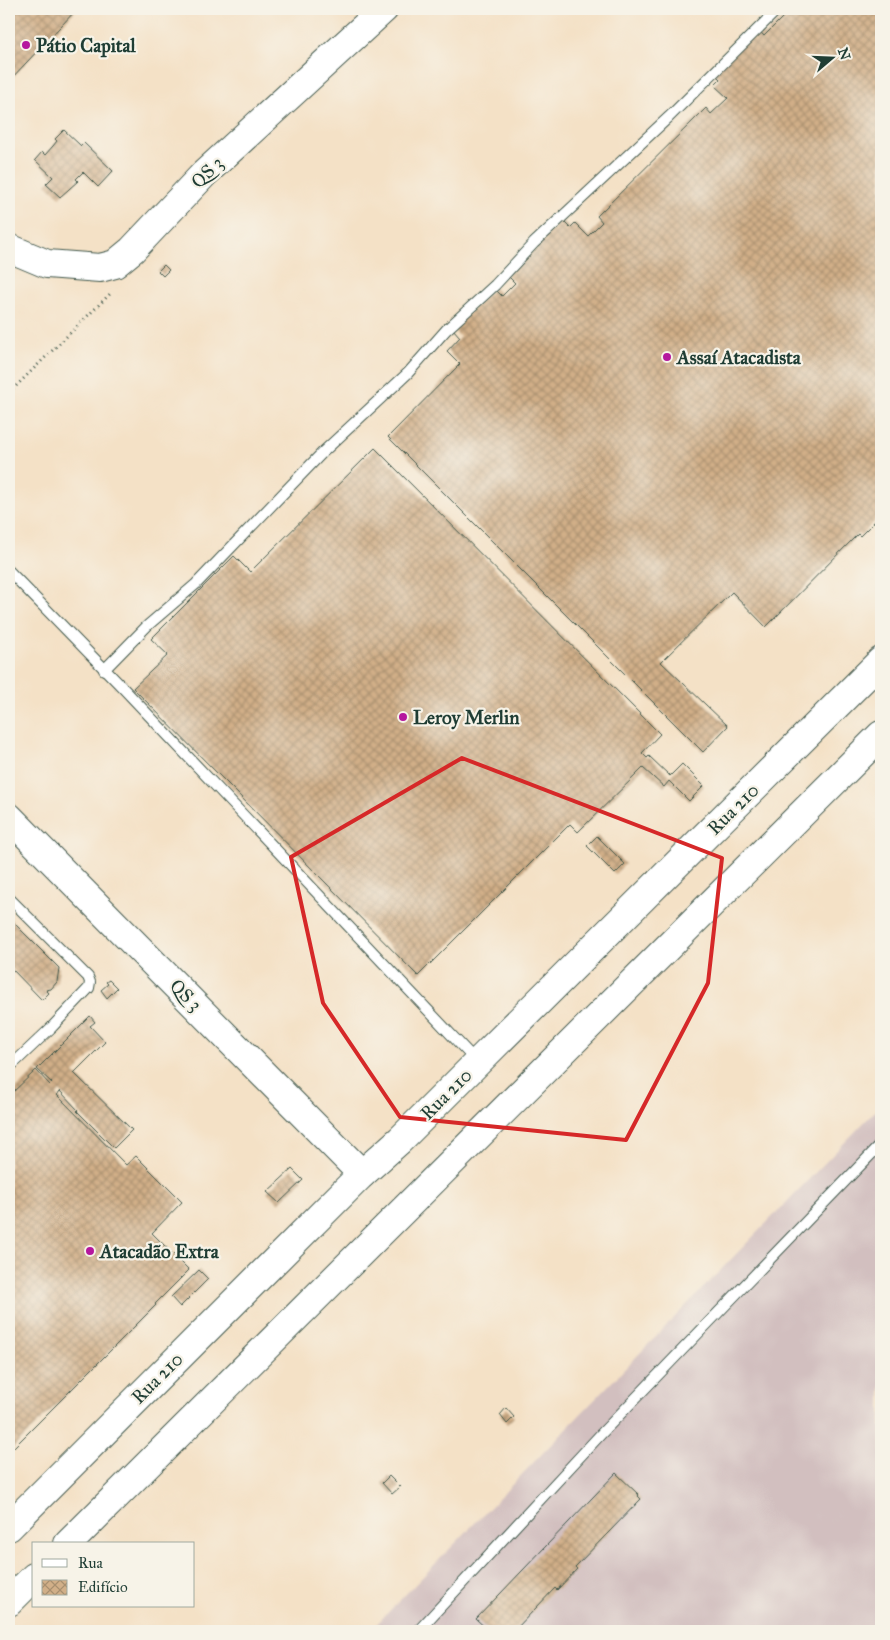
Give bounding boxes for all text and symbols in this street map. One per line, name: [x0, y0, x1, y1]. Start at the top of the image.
north arrow: [808, 32, 858, 82]
place label: Pátio Capital: [36, 34, 137, 58]
marker: Pátio Capital: [20, 39, 32, 51]
text: N: [834, 46, 854, 62]
street label: QS 3: [186, 151, 228, 193]
place label: Assaí Atacadista: [675, 346, 802, 369]
marker: Assaí Atacadista: [661, 351, 673, 363]
place label: Leroy Merlin: [413, 706, 520, 730]
marker: Leroy Merlin: [397, 711, 409, 723]
street label: Rua 210: [702, 778, 764, 840]
street label: QS 3: [165, 974, 207, 1016]
street label: Rua 210: [415, 1063, 477, 1125]
place label: Atacadão Extra: [98, 1240, 220, 1263]
marker: Atacadão Extra: [84, 1245, 96, 1257]
street label: Rua 210: [126, 1347, 188, 1409]
legend: [32, 1542, 195, 1608]
text: Rua: [78, 1554, 103, 1572]
text: Edifício: [78, 1578, 128, 1596]

